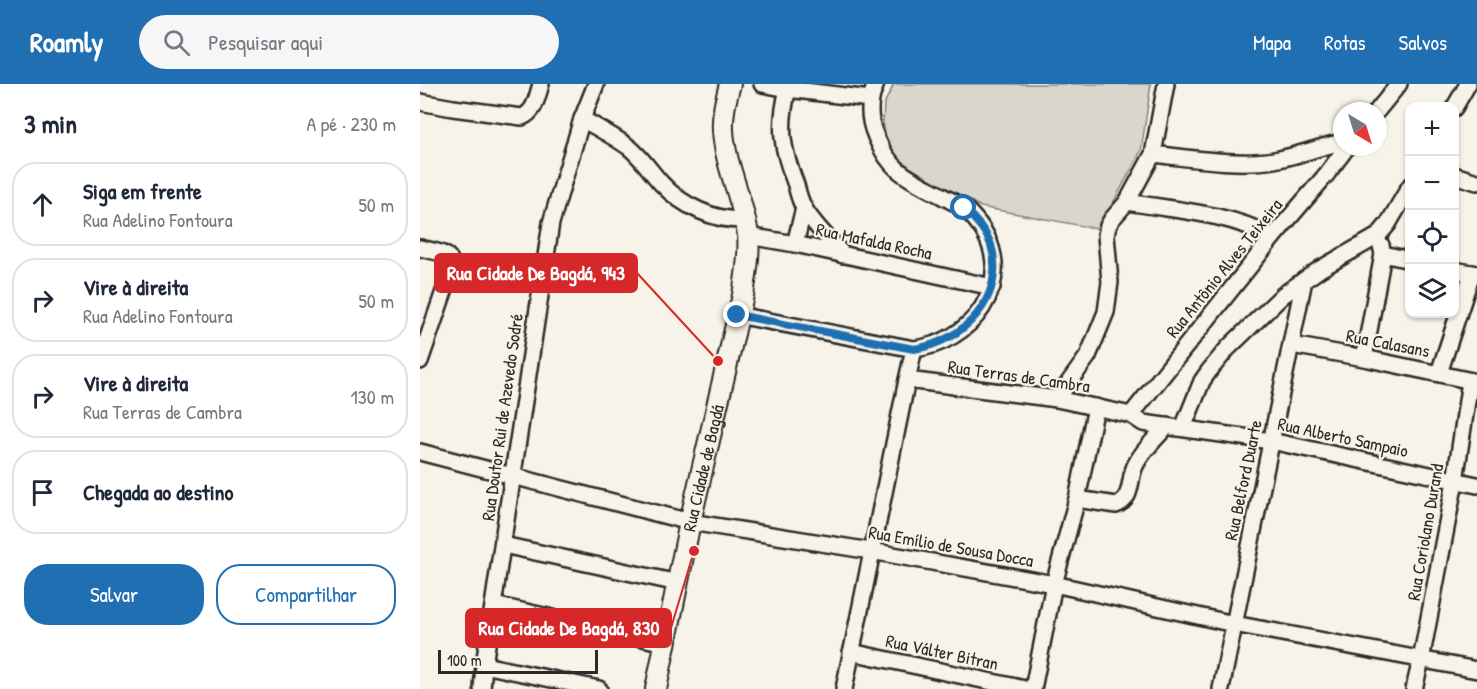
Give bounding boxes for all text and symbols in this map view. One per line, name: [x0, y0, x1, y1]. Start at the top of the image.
search box: [139, 15, 559, 69]
text: Roamly: [30, 23, 103, 61]
icon: search: [160, 26, 193, 59]
text: Pesquisar aqui: [208, 27, 323, 57]
text: Mapa: [1253, 28, 1291, 57]
text: Rotas: [1324, 28, 1366, 57]
text: Salvos: [1399, 28, 1447, 57]
north arrow: [1333, 102, 1387, 156]
map controls: [1405, 102, 1459, 318]
button: +: [1405, 102, 1459, 156]
text: 3 min: [24, 106, 77, 141]
text: A pé · 230 m: [306, 110, 396, 137]
button: −: [1405, 156, 1459, 210]
text: Siga em frente: [83, 176, 202, 206]
icon: ahead: [26, 188, 59, 221]
text: 50 m: [358, 191, 394, 218]
street label: Rua Antônio Alves Teixeira: [1160, 193, 1288, 343]
route start: [950, 194, 976, 220]
text: Rua Adelino Fontoura: [83, 206, 233, 233]
button: locate: [1405, 210, 1459, 264]
street label: Rua Mafalda Rocha: [814, 217, 934, 265]
callout: Rua Cidade De Bagdá, 943: [435, 254, 637, 292]
text: Rua Cidade De Bagdá, 943: [447, 259, 625, 287]
button: layers: [1405, 264, 1459, 318]
text: Vire à direita: [83, 272, 188, 302]
icon: right: [26, 284, 59, 317]
text: 50 m: [358, 287, 394, 314]
route end: [723, 301, 749, 327]
text: Rua Adelino Fontoura: [83, 302, 233, 329]
street label: Rua Doutor Rui de Azevedo Sodré: [475, 312, 529, 522]
street label: Rua Calasans: [1344, 323, 1432, 363]
street label: Rua Terras de Cambra: [946, 354, 1092, 398]
text: Vire à direita: [83, 368, 188, 398]
icon: right: [26, 380, 59, 413]
text: 130 m: [351, 383, 394, 410]
text: Rua Terras de Cambra: [83, 398, 242, 425]
street label: Rua Cidade de Bagdá: [676, 402, 730, 534]
street label: Rua Alberto Sampaio: [1275, 411, 1411, 463]
street label: Rua Belford Duarte: [1218, 417, 1268, 543]
street label: Rua Coriolano Durand: [1401, 462, 1449, 602]
icon: arrive: [26, 476, 59, 509]
text: Chegada ao destino: [83, 477, 233, 507]
street label: Rua Emílio de Sousa Docca: [867, 519, 1035, 573]
button: Salvar: [24, 564, 204, 625]
button: Compartilhar: [216, 564, 396, 625]
callout: Rua Cidade De Bagdá, 830: [466, 609, 671, 647]
text: Rua Cidade De Bagdá, 830: [479, 614, 659, 642]
street label: Rua Válter Bitran: [883, 628, 1001, 676]
scale bar: [438, 647, 598, 674]
text: 100 m: [447, 649, 482, 671]

